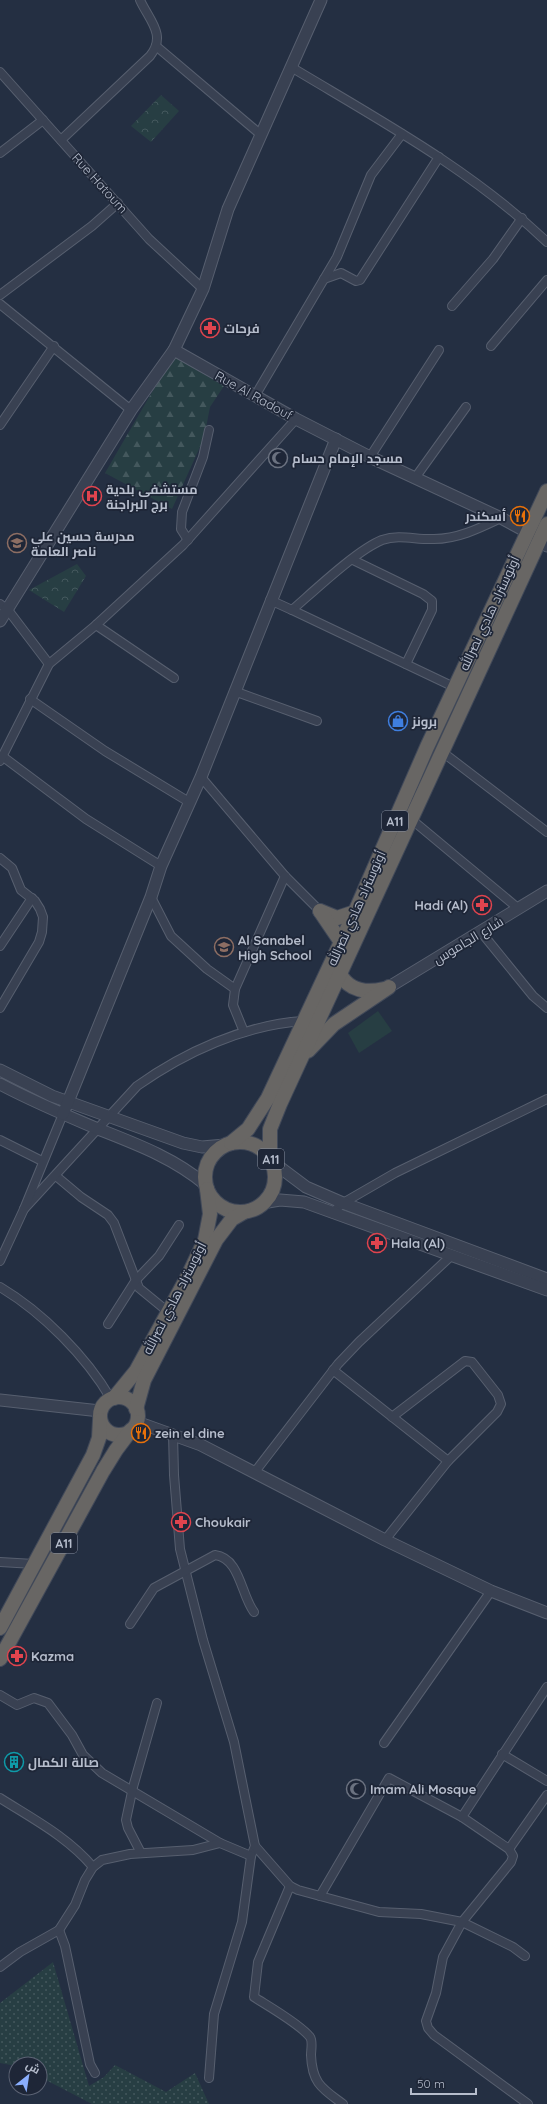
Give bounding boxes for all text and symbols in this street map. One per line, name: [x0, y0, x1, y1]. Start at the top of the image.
street label: Rue Hatoum: [69, 150, 131, 216]
pharmacy icon: فرحات: [199, 317, 221, 339]
place label: فرحات: [224, 320, 260, 336]
street label: Rue Al Radouf: [212, 367, 296, 423]
mosque icon: مسجد الإمام حسام: [267, 447, 289, 469]
place label: مسجد الإمام حسام: [292, 450, 403, 468]
place label: مستشفی بلدیة برج البراجنة: [106, 481, 198, 513]
hospital icon: مستشفی بلدیة برج البراجنة: [81, 485, 103, 507]
restaurant icon: أسكندر: [509, 505, 531, 527]
place label: أسكندر: [464, 508, 506, 524]
place label: مدرسة حسين علي ناصر العامة: [31, 528, 135, 559]
school or university icon: مدرسة حسين علي ناصر العامة: [6, 532, 28, 554]
street label: أوتوستراد هادي نصرالله: [455, 553, 525, 674]
shop icon: برونز: [387, 710, 409, 732]
place label: برونز: [411, 713, 437, 730]
road number: A11: [382, 811, 408, 831]
street label: أوتوستراد هادي نصرالله: [323, 848, 392, 969]
pharmacy icon: Hadi (Al): [471, 894, 493, 916]
place label: Hadi (Al): [415, 897, 468, 913]
street label: شارع الجاموس: [430, 913, 507, 968]
place label: Al Sanabel High School: [238, 932, 312, 963]
school or university icon: Al Sanabel High School: [213, 936, 235, 958]
road number: A11: [258, 1149, 284, 1169]
pharmacy icon: Hala (Al): [366, 1232, 388, 1254]
place label: Hala (Al): [391, 1235, 445, 1251]
street label: أوتوستراد هادي نصرالله: [139, 1239, 212, 1358]
restaurant icon: zein el dine: [130, 1422, 152, 1444]
place label: zein el dine: [155, 1425, 225, 1441]
pharmacy icon: Choukair: [170, 1511, 192, 1533]
place label: Choukair: [195, 1514, 251, 1530]
road number: A11: [51, 1533, 77, 1553]
pharmacy icon: Kazma: [6, 1645, 28, 1667]
place label: Kazma: [31, 1648, 74, 1664]
building icon: صالة الكمال: [3, 1751, 25, 1773]
place label: صالة الكمال: [28, 1754, 99, 1771]
mosque icon: Imam Ali Mosque: [345, 1778, 367, 1800]
place label: Imam Ali Mosque: [370, 1781, 477, 1797]
north arrow: [8, 2056, 48, 2096]
text: ش: [23, 2058, 43, 2077]
scale bar: [411, 2070, 476, 2096]
text: 50 m: [417, 2076, 445, 2091]

